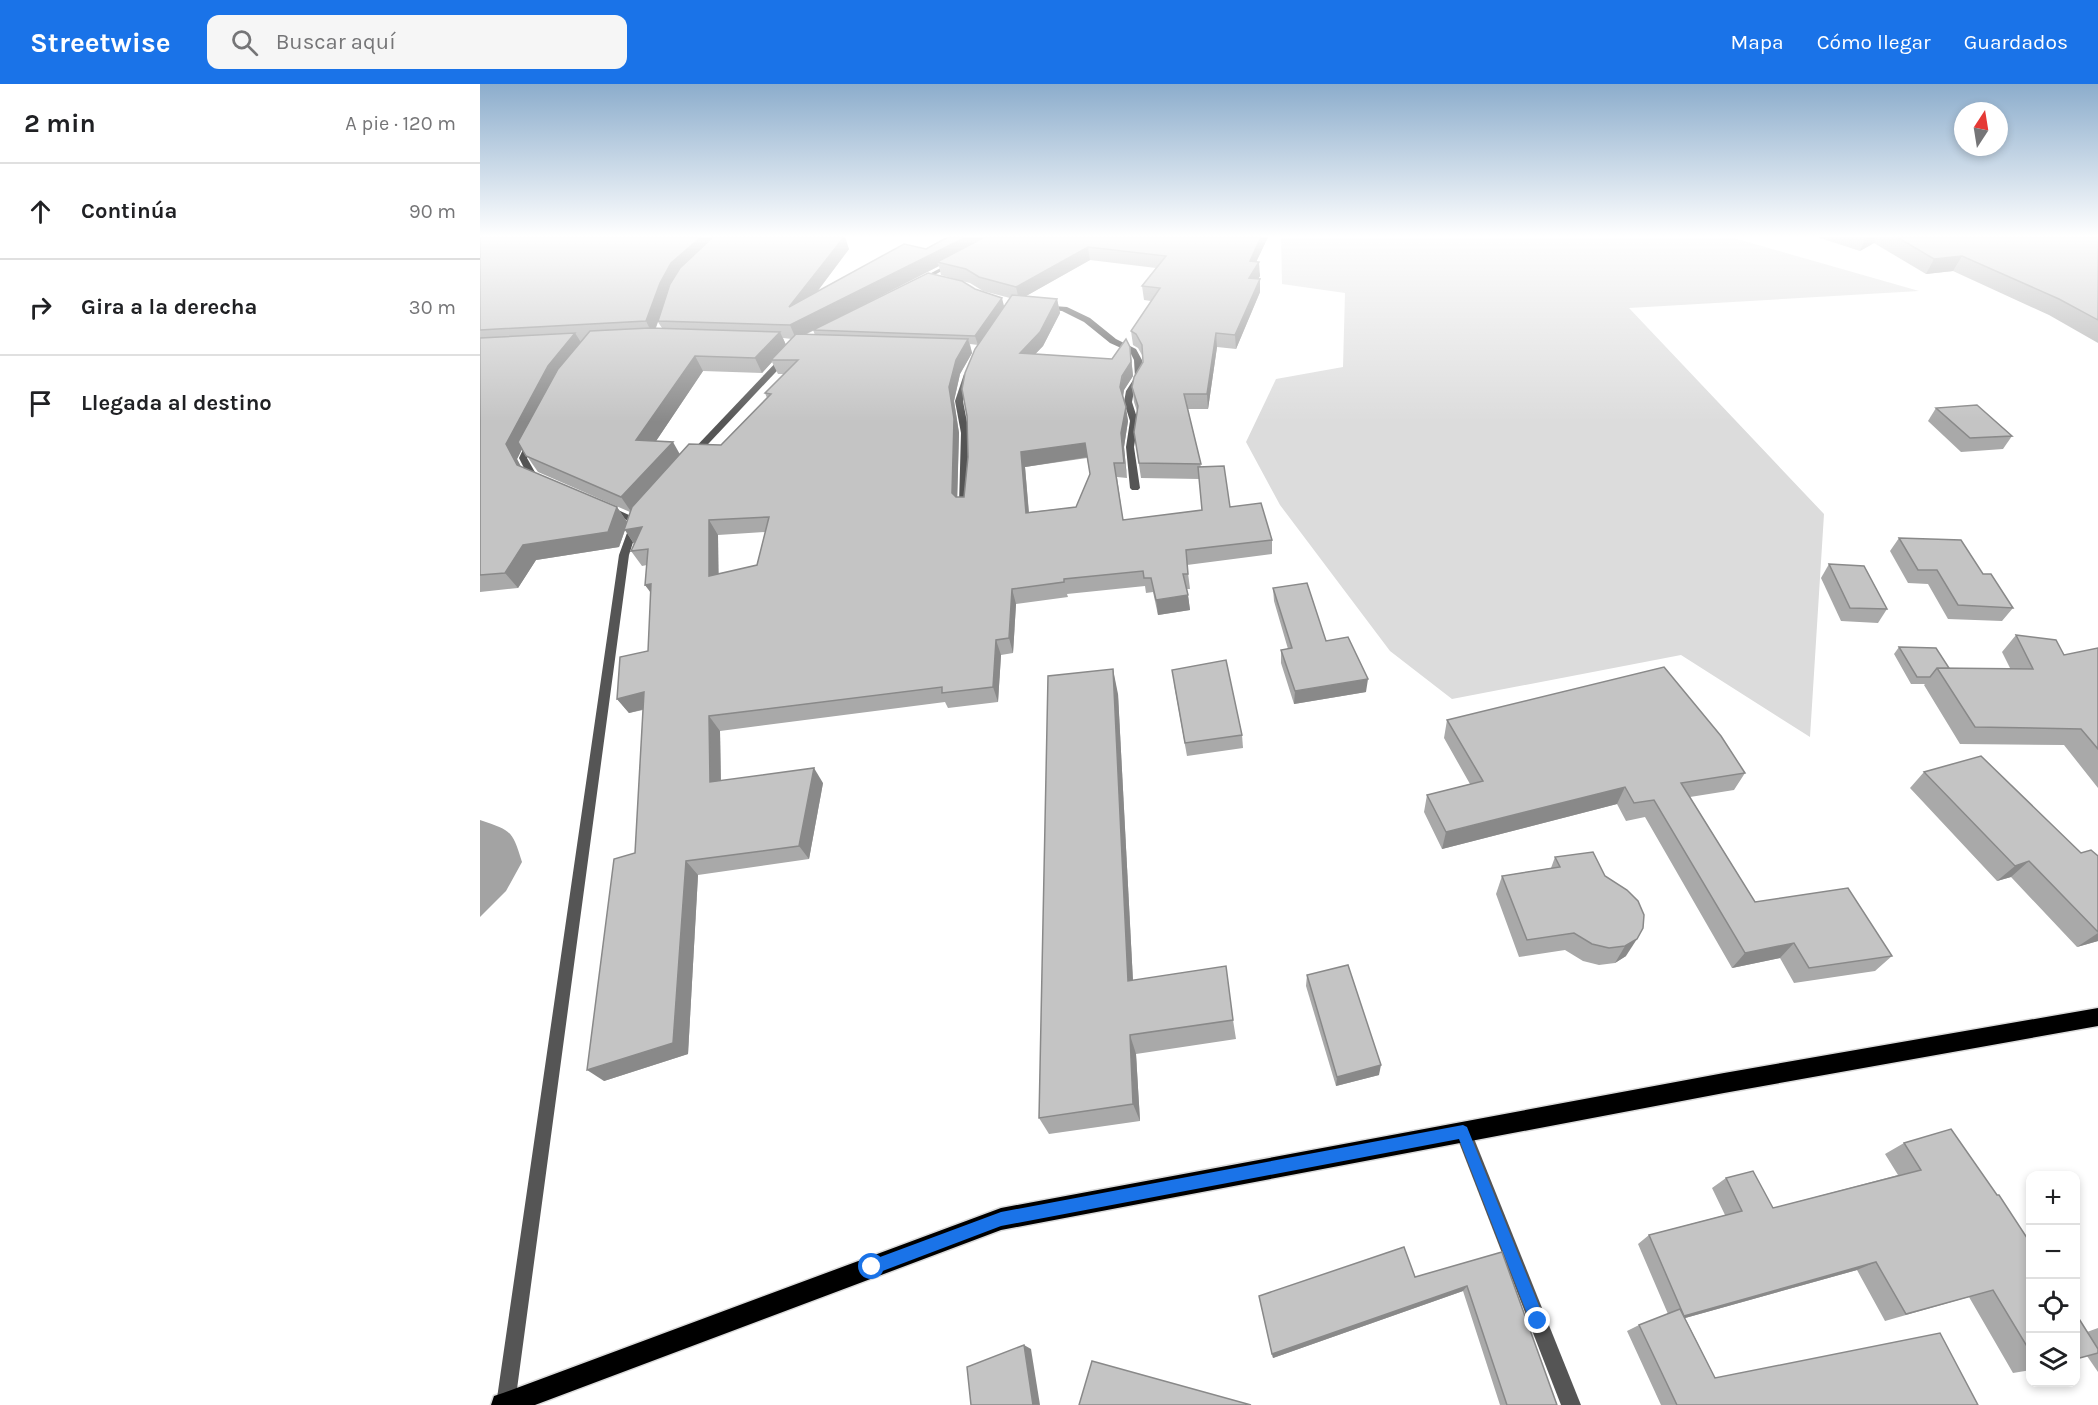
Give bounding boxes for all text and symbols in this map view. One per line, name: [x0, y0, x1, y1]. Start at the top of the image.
search box: [207, 15, 627, 69]
text: Streetwise: [30, 26, 171, 59]
icon: search: [228, 26, 261, 59]
text: Buscar aquí: [276, 29, 396, 55]
text: Mapa: [1730, 30, 1784, 54]
text: Cómo llegar: [1817, 30, 1931, 54]
text: Guardados: [1964, 30, 2068, 54]
north arrow: [1954, 102, 2008, 156]
text: 2 min: [24, 108, 96, 139]
text: A pie · 120 m: [345, 112, 456, 135]
icon: ahead: [24, 195, 57, 228]
text: Continúa: [81, 198, 177, 224]
text: 90 m: [409, 200, 456, 223]
icon: right: [24, 291, 57, 324]
text: Gira a la derecha: [81, 294, 257, 320]
text: 30 m: [409, 296, 456, 319]
icon: arrive: [24, 387, 57, 420]
text: Llegada al destino: [81, 390, 272, 416]
map controls: [2026, 1171, 2080, 1387]
button: +: [2026, 1171, 2080, 1225]
button: −: [2026, 1225, 2080, 1279]
route start: [858, 1253, 884, 1279]
button: locate: [2026, 1279, 2080, 1333]
route end: [1524, 1307, 1550, 1333]
button: layers: [2026, 1333, 2080, 1387]

